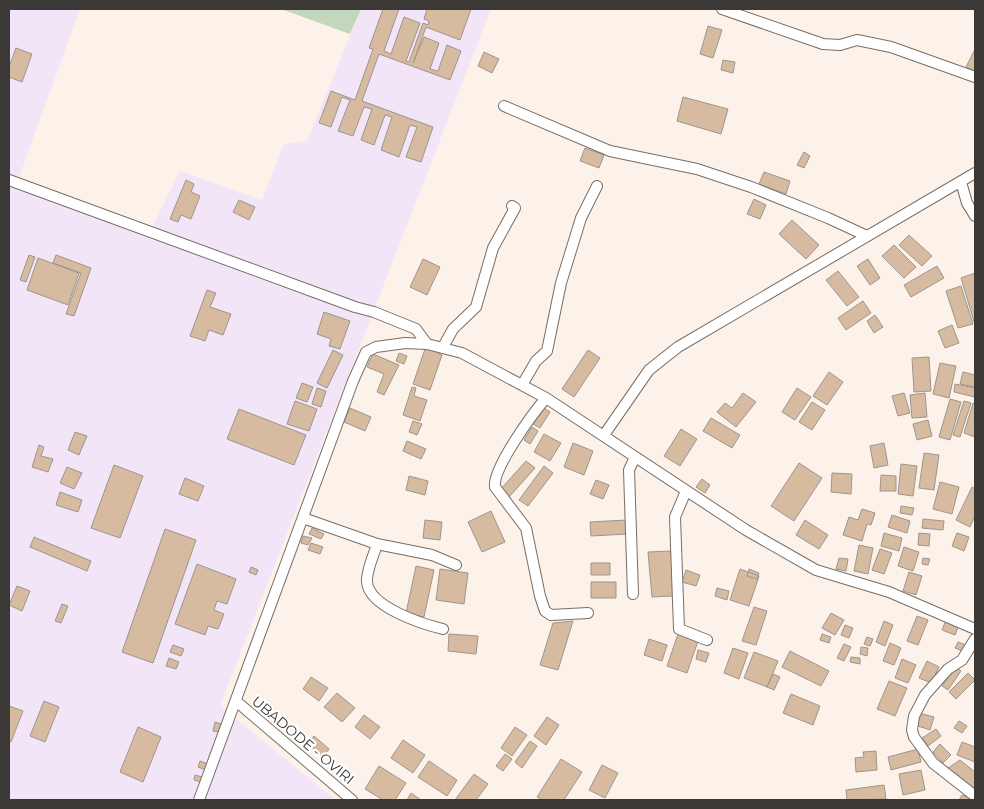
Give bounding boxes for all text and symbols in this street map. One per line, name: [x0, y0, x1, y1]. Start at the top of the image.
street label: UBADODE - OVIRI: [248, 692, 358, 788]

